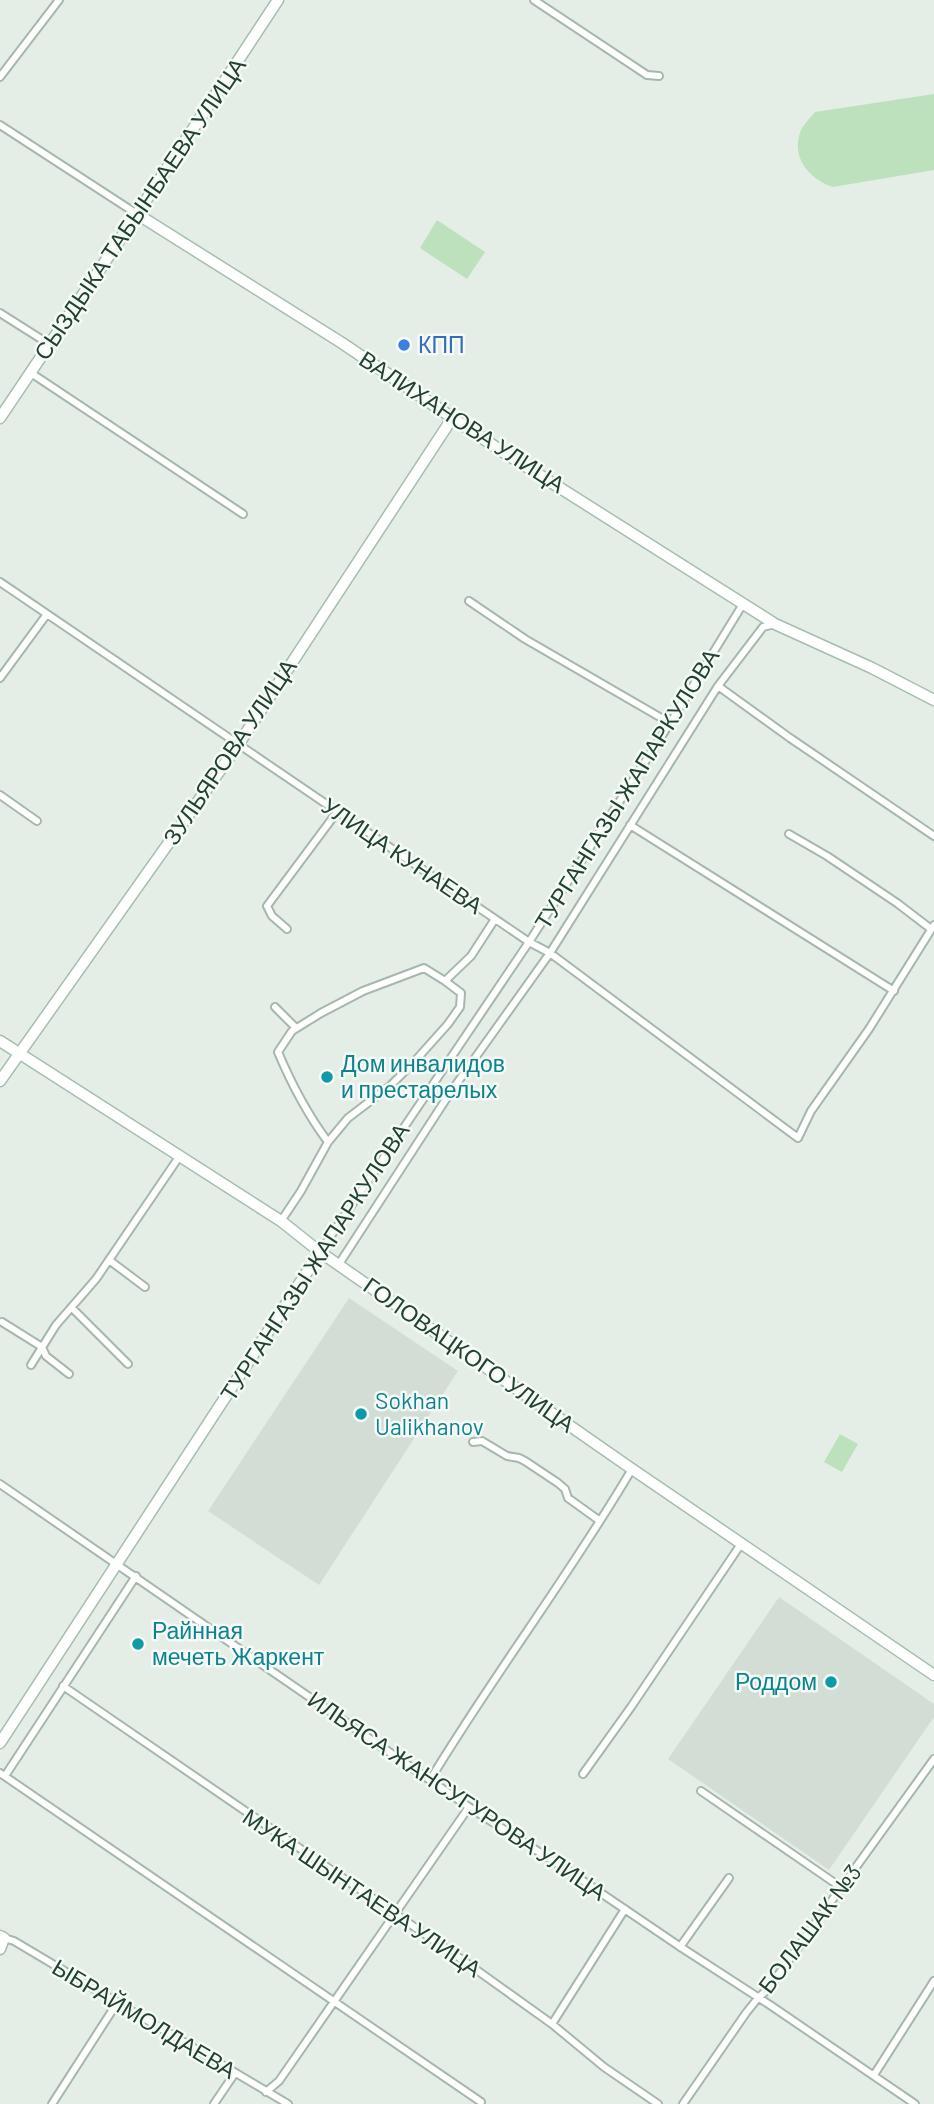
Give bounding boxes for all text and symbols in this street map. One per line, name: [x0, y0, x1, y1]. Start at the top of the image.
street label: СЫЗДЫКА ТАБЫНБАЕВА УЛИЦА: [27, 51, 251, 365]
place label: КПП: [418, 330, 464, 358]
marker: КПП: [396, 337, 412, 353]
street label: ВАЛИХАНОВА УЛИЦА: [354, 344, 571, 499]
street label: ТУРГАНГАЗЫ ЖАПАРКУЛОВА: [528, 642, 725, 934]
street label: ЗУЛЬЯРОВА УЛИЦА: [157, 653, 302, 850]
street label: УЛИЦА КУНАЕВА: [317, 791, 489, 920]
place label: Дом инвалидов и престарелых: [341, 1049, 505, 1103]
marker: Дом инвалидов и престарелых: [319, 1069, 335, 1085]
street label: ТУРГАНГАЗЫ ЖАПАРКУЛОВА: [214, 1117, 415, 1406]
street label: ГОЛОВАЦКОГО УЛИЦА: [359, 1271, 581, 1438]
place label: Sokhan Ualikhanov: [375, 1386, 484, 1440]
marker: Sokhan Ualikhanov: [353, 1406, 369, 1422]
place label: Райнная мечеть Жаркент: [152, 1616, 325, 1670]
marker: Райнная мечеть Жаркент: [130, 1636, 146, 1652]
place label: Роддом: [735, 1667, 817, 1695]
marker: Роддом: [823, 1674, 839, 1690]
street label: ИЛЬЯСА ЖАНСУГУРОВА УЛИЦА: [303, 1685, 613, 1906]
street label: МУКА ШЫНТАЕВА УЛИЦА: [238, 1802, 488, 1983]
street label: БОЛАШАК №3: [752, 1859, 867, 1998]
street label: ЫБРАЙМОЛДАЕВА: [48, 1952, 242, 2084]

